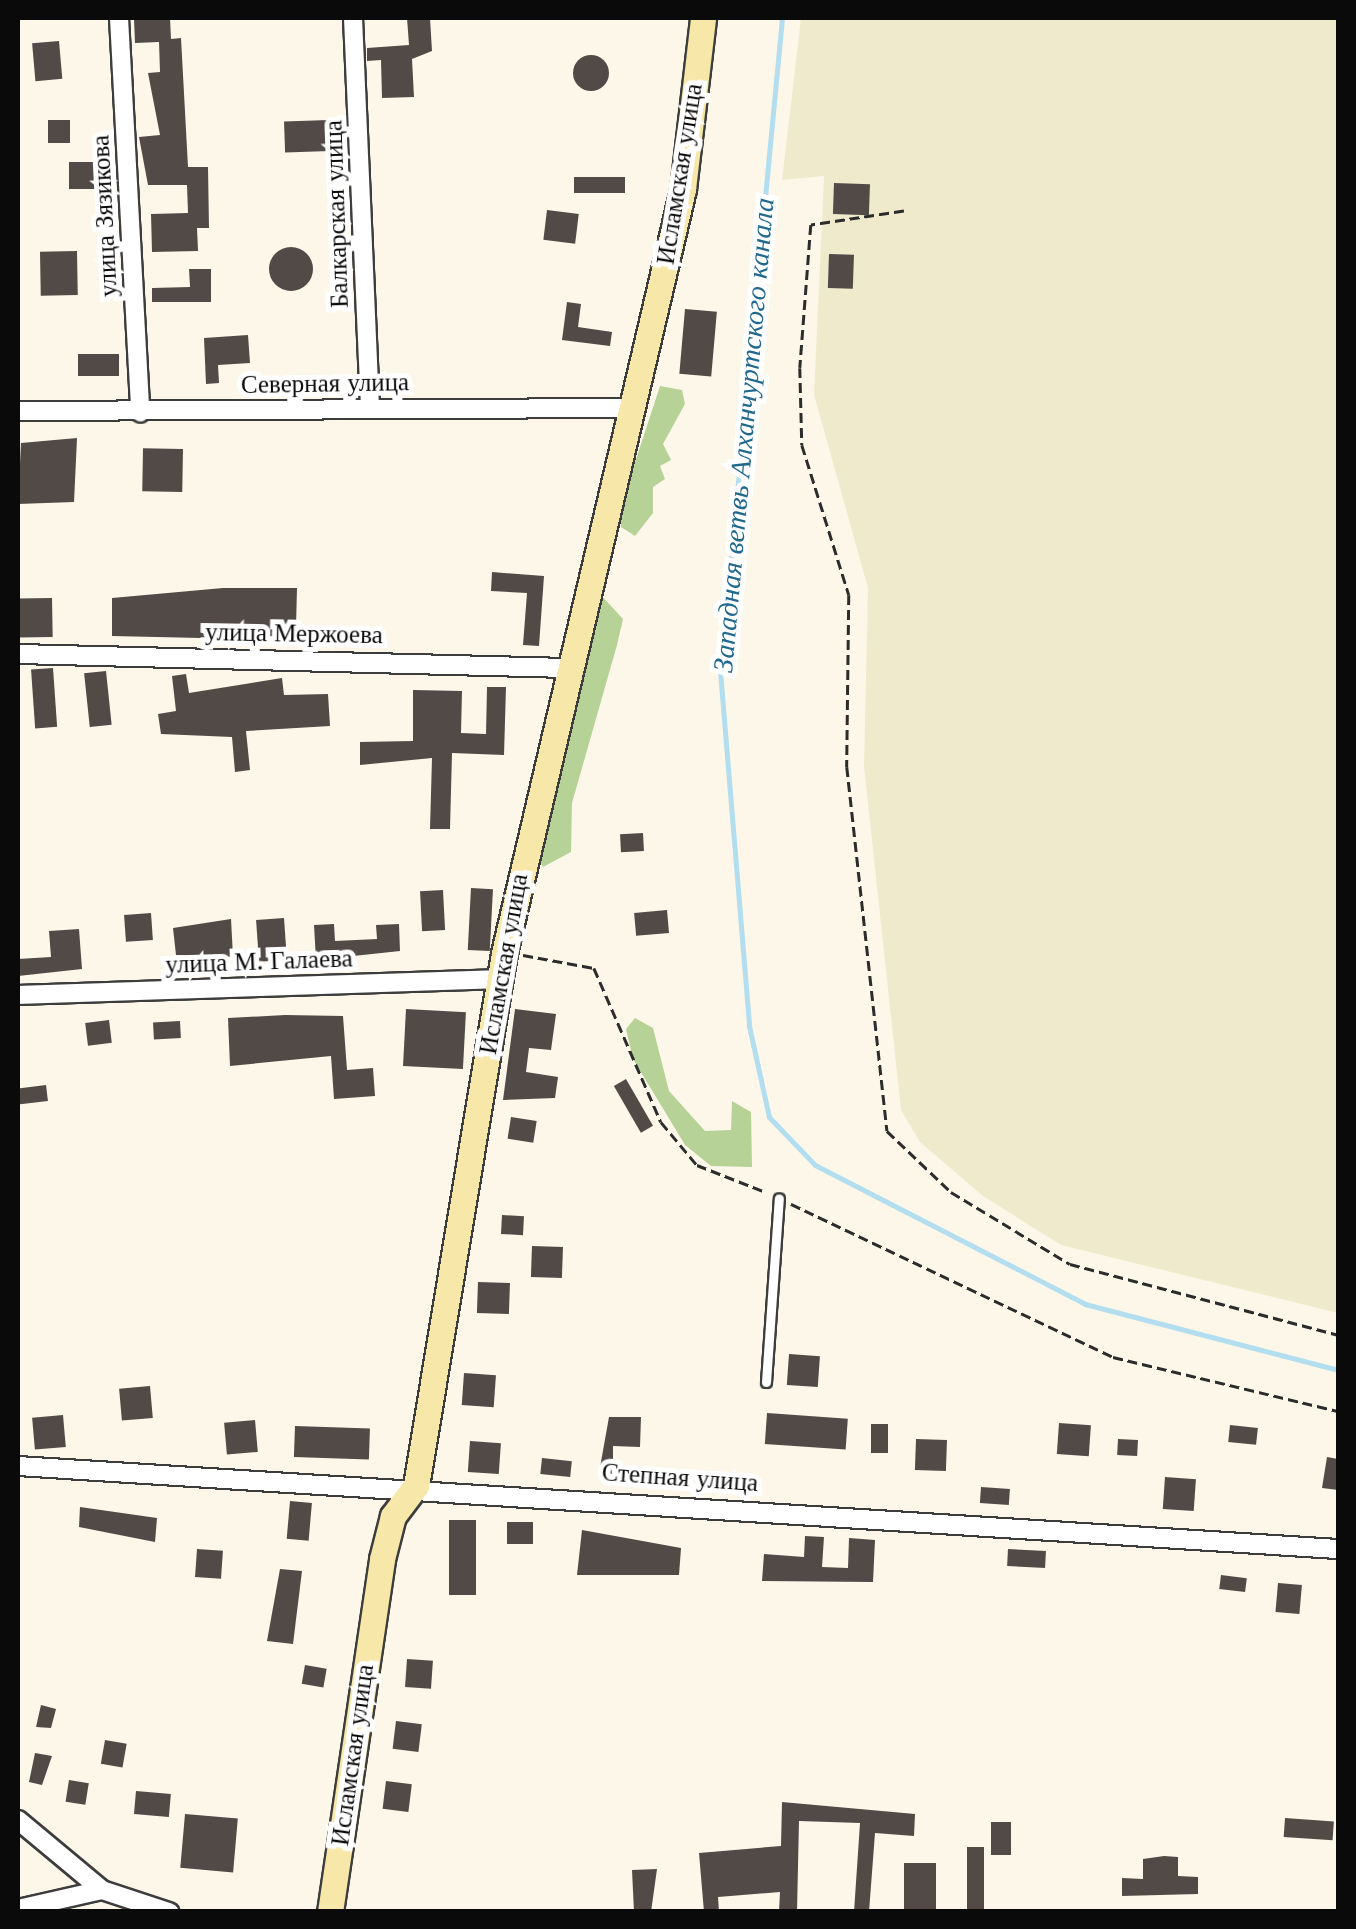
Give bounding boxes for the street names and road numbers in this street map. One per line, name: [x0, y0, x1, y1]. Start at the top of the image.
street label: Исламская улица: [651, 81, 709, 267]
street label: Балкарская улица: [319, 120, 355, 308]
street label: улица Зязикова: [86, 134, 124, 298]
street label: Северная улица: [241, 368, 409, 400]
street label: улица Мержоева: [205, 617, 383, 651]
street label: Исламская улица: [473, 871, 535, 1057]
street label: улица М. Галаева: [165, 944, 353, 980]
street label: Степная улица: [601, 1458, 759, 1498]
street label: Исламская улица: [325, 1662, 381, 1848]

